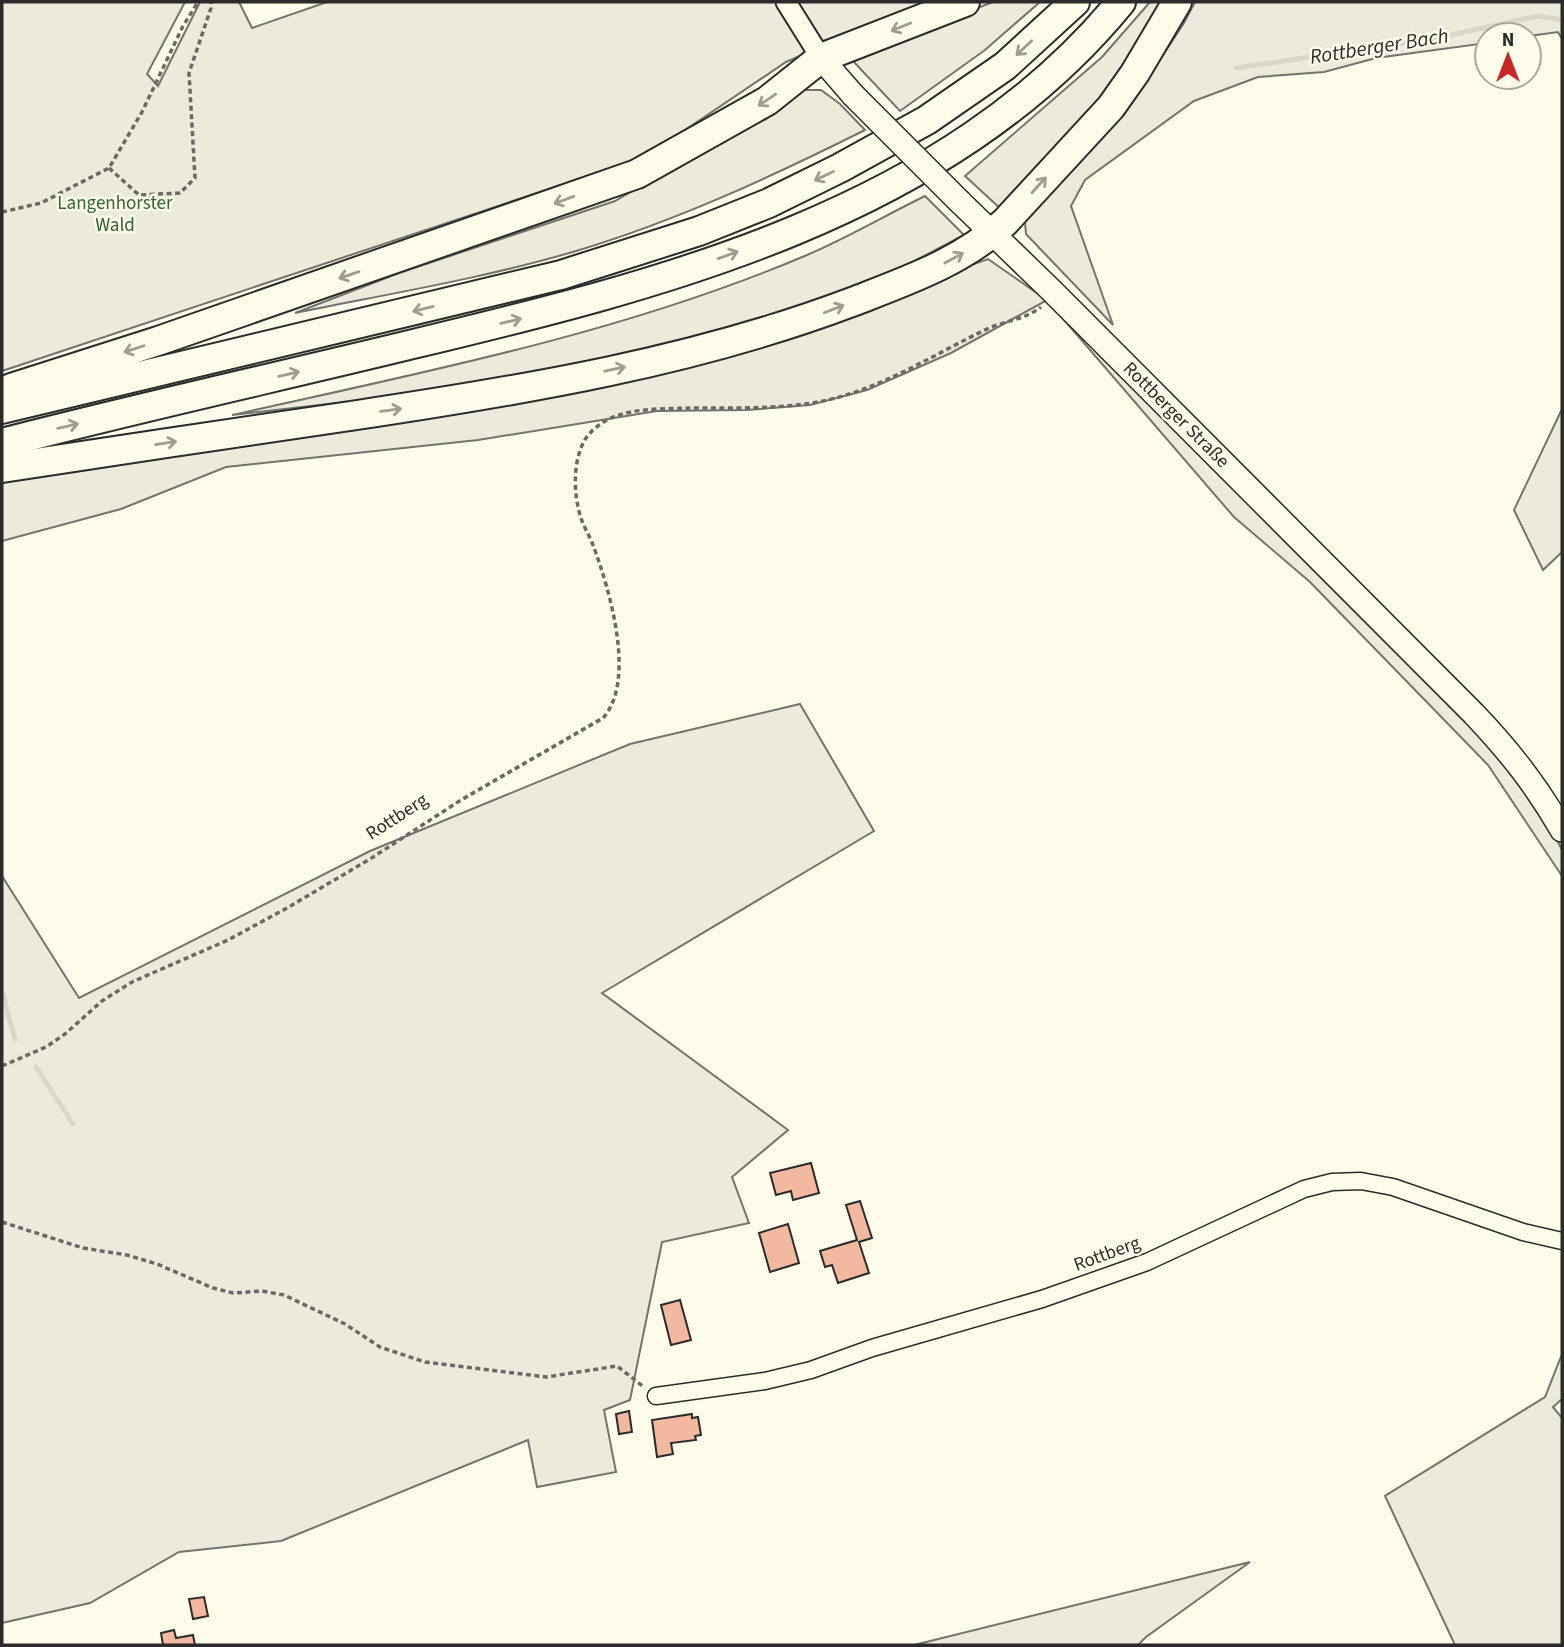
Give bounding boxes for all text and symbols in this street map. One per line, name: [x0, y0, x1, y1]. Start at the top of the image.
water label: Rottberger Bach: [1307, 20, 1451, 72]
one-way arrow: [891, 21, 913, 34]
north arrow: [1473, 21, 1543, 91]
text: N: [1502, 27, 1514, 54]
one-way arrow: [1015, 40, 1033, 56]
one-way arrow: [758, 93, 778, 107]
one-way arrow: [814, 170, 835, 183]
one-way arrow: [1030, 177, 1047, 194]
park label: Langenhorster Wald: [57, 190, 173, 239]
one-way arrow: [554, 195, 576, 208]
one-way arrow: [717, 248, 739, 260]
one-way arrow: [944, 250, 964, 264]
one-way arrow: [339, 270, 361, 282]
one-way arrow: [823, 301, 845, 314]
one-way arrow: [412, 302, 435, 316]
one-way arrow: [499, 314, 522, 327]
one-way arrow: [123, 343, 145, 356]
street label: Rottberger Straße: [1117, 356, 1235, 474]
one-way arrow: [603, 361, 626, 375]
one-way arrow: [277, 367, 300, 380]
one-way arrow: [379, 403, 402, 416]
one-way arrow: [56, 419, 79, 432]
one-way arrow: [154, 436, 177, 449]
street label: Rottberg: [361, 787, 434, 847]
street label: Rottberg: [1070, 1229, 1144, 1278]

